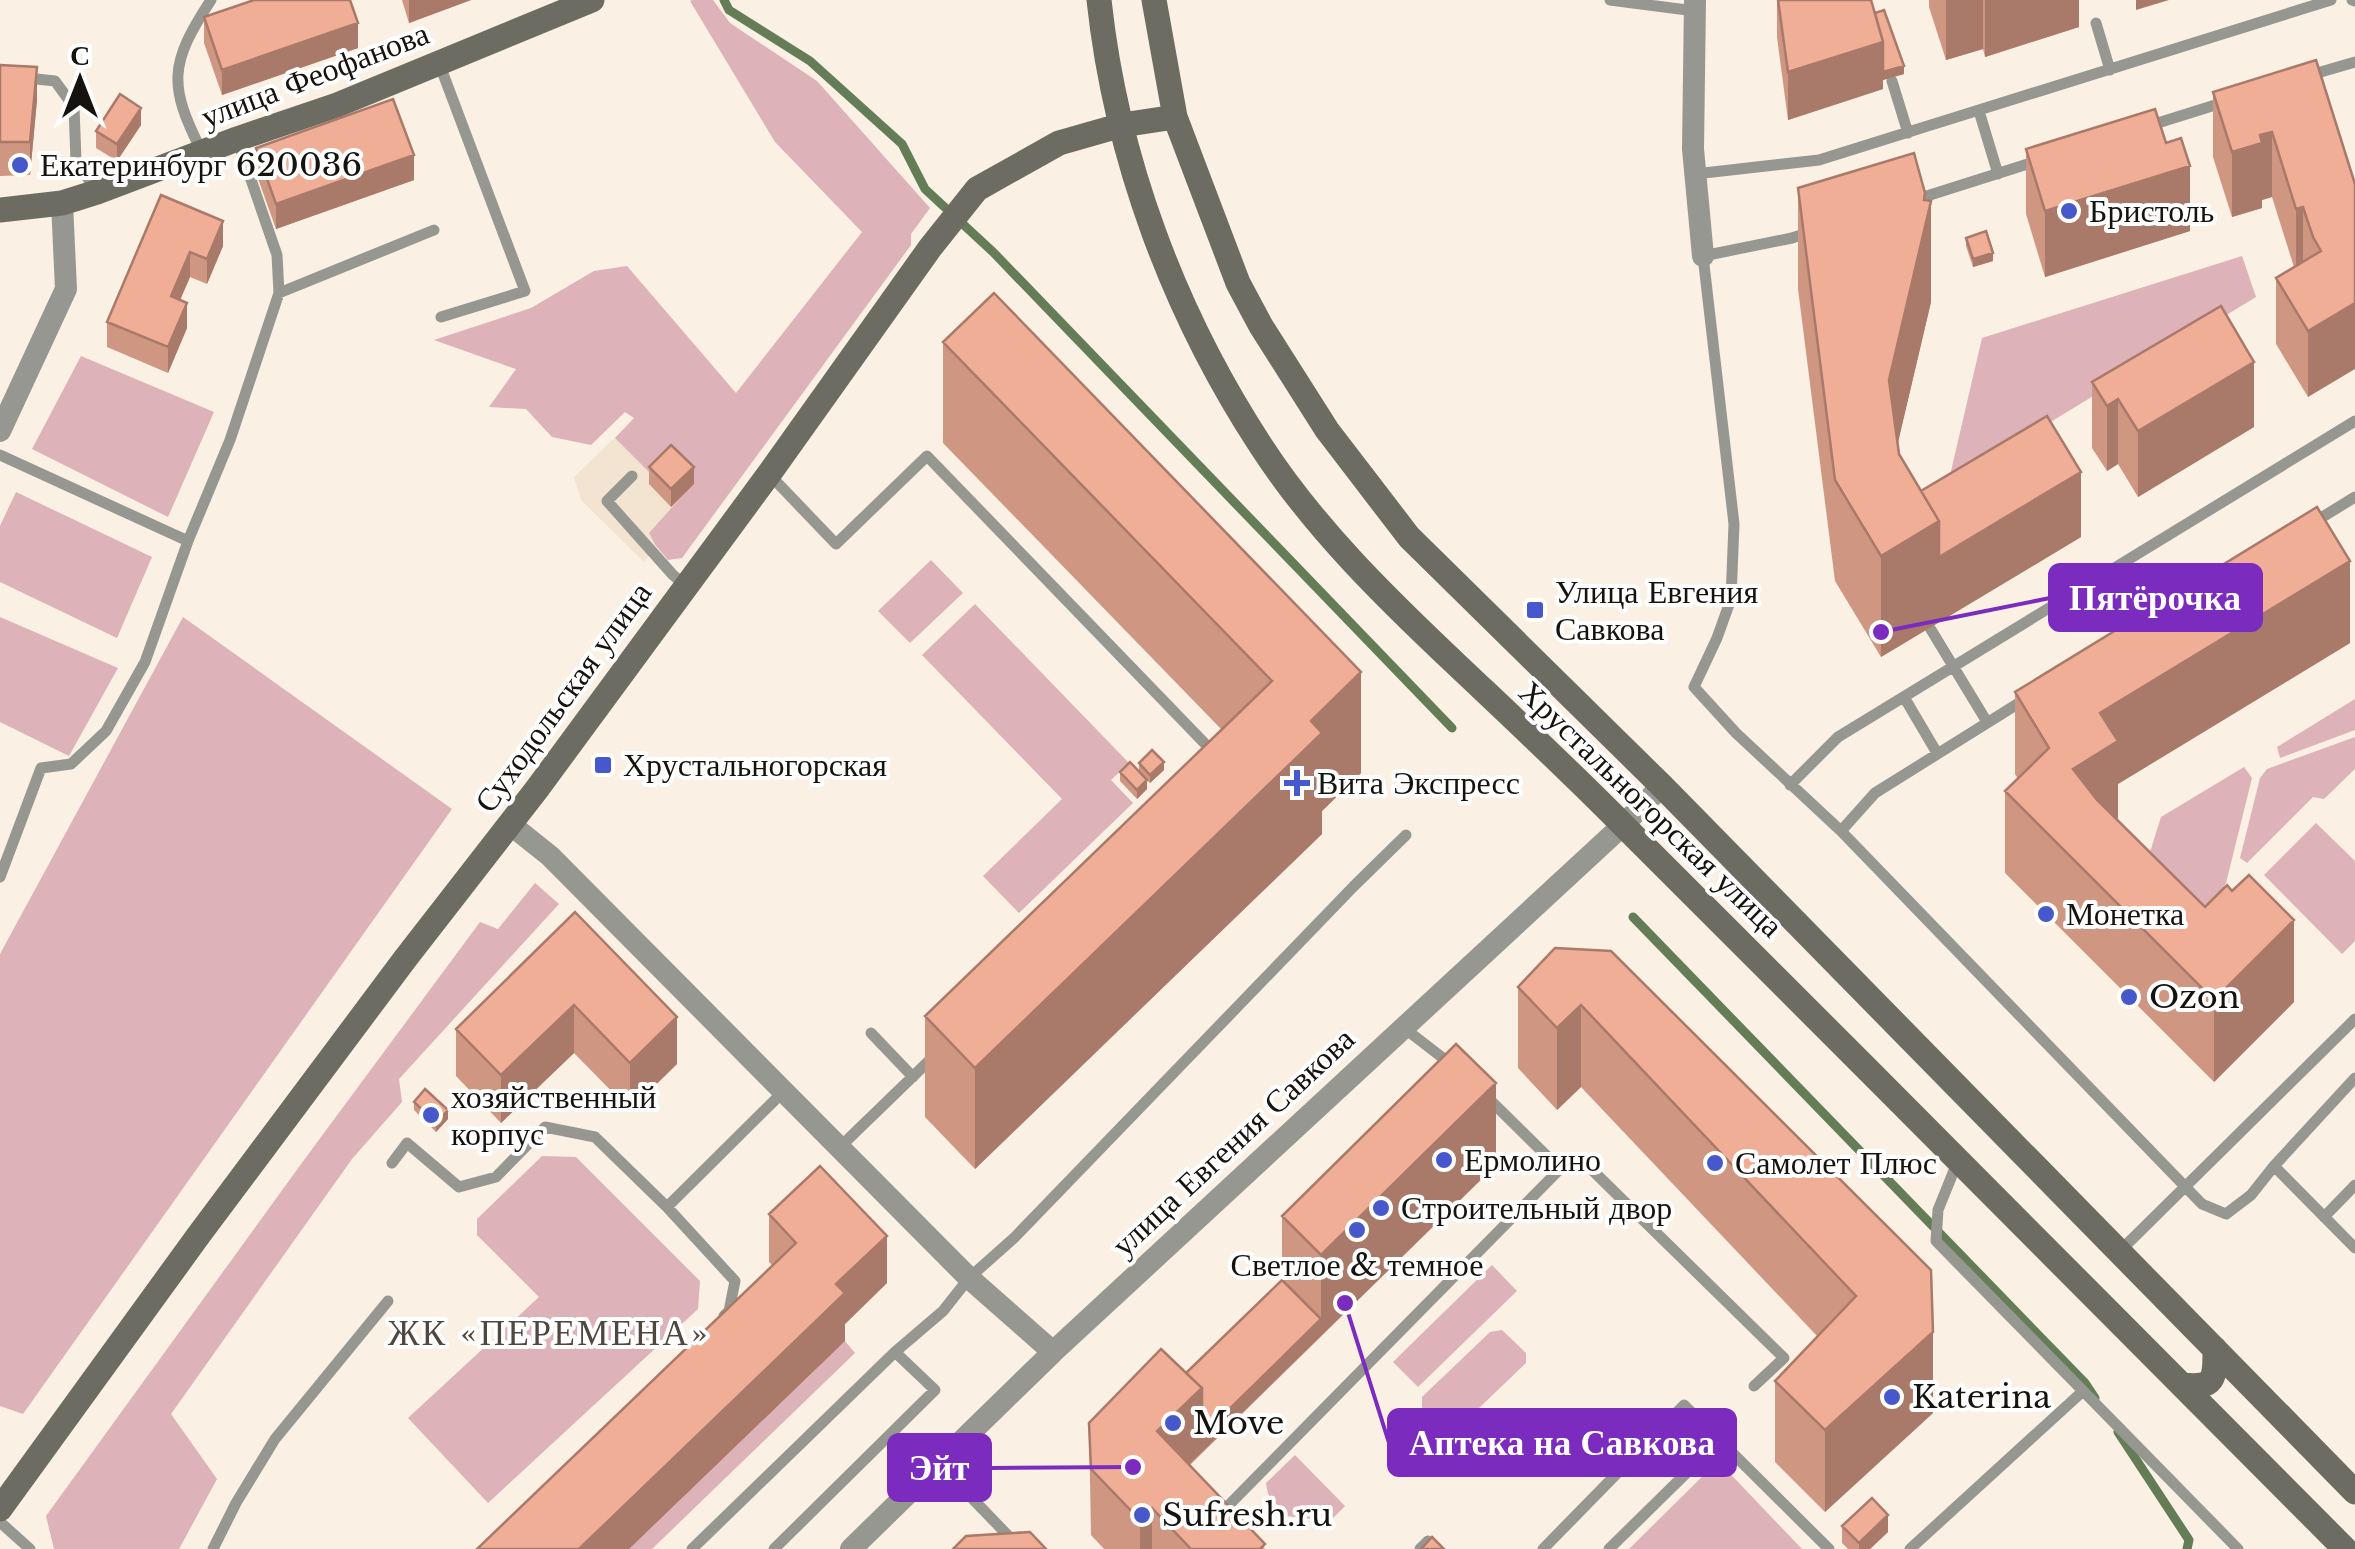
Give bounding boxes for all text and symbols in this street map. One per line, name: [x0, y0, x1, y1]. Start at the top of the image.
street label: улица Феофанова: [196, 13, 434, 137]
north arrow: [30, 30, 130, 130]
text: С: [70, 38, 90, 73]
place label: Екатеринбург 620036: [40, 145, 362, 185]
marker: Екатеринбург 620036: [9, 154, 31, 176]
place label: Бристоль: [2089, 191, 2214, 231]
marker: Бристоль: [2058, 200, 2080, 222]
callout: Пятёрочка: [2050, 565, 2261, 630]
place label: Улица Евгения Савкова: [1555, 572, 1758, 649]
street label: Суходольская улица: [466, 574, 660, 820]
text: Пятёрочка: [2069, 576, 2241, 619]
marker: Улица Евгения Савкова: [1524, 599, 1546, 621]
street label: Хрустальногорская улица: [1510, 672, 1792, 946]
place label: Хрустальногорская: [623, 745, 887, 785]
marker: Хрустальногорская: [592, 754, 614, 776]
place label: Вита Экспресс: [1317, 763, 1520, 803]
marker: Вита Экспресс: [1286, 772, 1308, 794]
place label: Монетка: [2066, 894, 2184, 934]
marker: Монетка: [2035, 903, 2057, 925]
place label: Ozon: [2149, 977, 2240, 1017]
marker: Ozon: [2118, 986, 2140, 1008]
street label: улица Евгения Савкова: [1103, 1019, 1363, 1265]
place label: хозяйственный корпус: [451, 1077, 656, 1154]
marker: хозяйственный корпус: [420, 1104, 442, 1126]
place label: Ермолино: [1464, 1140, 1601, 1180]
place label: Самолет Плюс: [1735, 1143, 1937, 1183]
marker: Ермолино: [1433, 1149, 1455, 1171]
marker: Самолет Плюс: [1704, 1152, 1726, 1174]
place label: Строительный двор: [1401, 1188, 1672, 1228]
marker: Строительный двор: [1370, 1197, 1392, 1219]
marker: Светлое & темное: [1346, 1219, 1368, 1241]
place label: Светлое & темное: [1231, 1245, 1483, 1285]
district label: ЖК «ПЕРЕМЕНА»: [388, 1311, 710, 1354]
place label: Katerina: [1912, 1377, 2051, 1417]
marker: Katerina: [1881, 1386, 1903, 1408]
place label: Move: [1193, 1403, 1284, 1443]
callout: Аптека на Савкова: [1389, 1410, 1735, 1475]
marker: Move: [1162, 1412, 1184, 1434]
text: Аптека на Савкова: [1409, 1421, 1715, 1464]
callout: Эйт: [889, 1435, 990, 1500]
text: Эйт: [908, 1446, 970, 1489]
place label: Sufresh.ru: [1162, 1495, 1332, 1535]
marker: Sufresh.ru: [1131, 1504, 1153, 1526]

